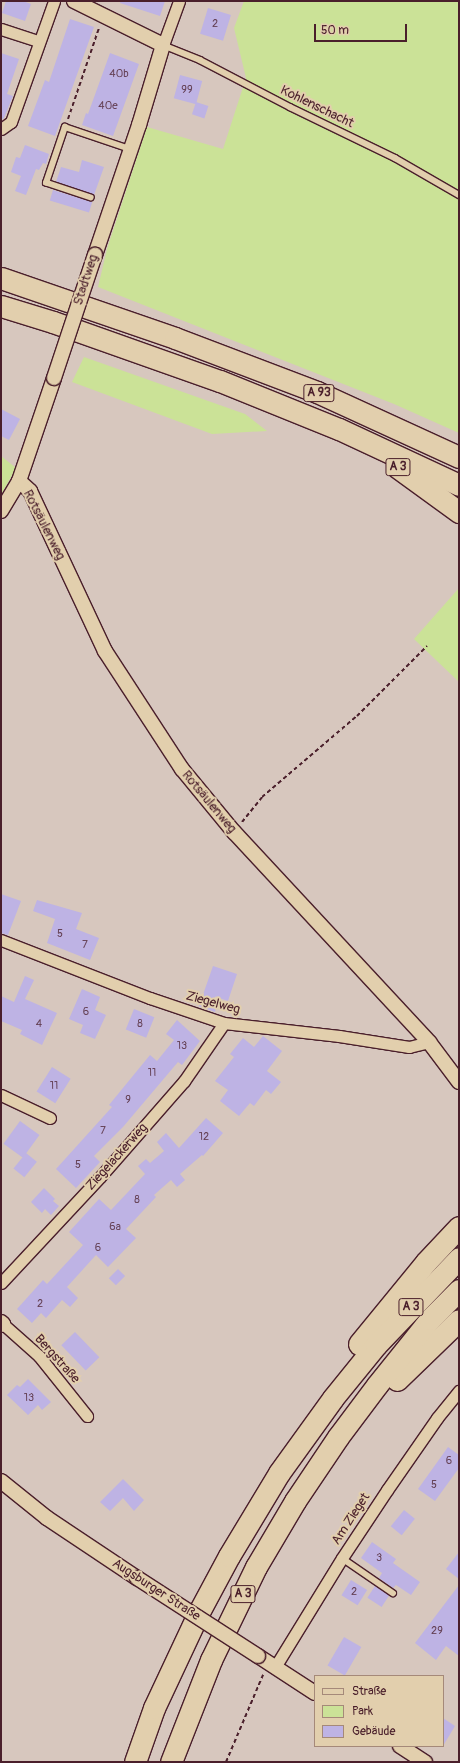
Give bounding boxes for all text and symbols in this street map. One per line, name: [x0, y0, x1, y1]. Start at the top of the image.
scale bar: [316, 16, 409, 42]
house number: 2: [212, 17, 218, 31]
text: 50 m: [321, 23, 349, 38]
house number: 40b: [109, 67, 129, 81]
house number: 99: [181, 83, 193, 97]
street label: Kohlenschacht: [278, 83, 356, 131]
house number: 40e: [98, 99, 118, 113]
street label: Stadtweg: [71, 253, 101, 307]
road number: A 93: [303, 383, 335, 403]
road number: A 3: [385, 457, 411, 477]
street label: Rotsäulenweg: [20, 487, 68, 563]
street label: Rotsäulenweg: [178, 768, 240, 836]
house number: 5: [57, 927, 63, 941]
house number: 7: [82, 938, 88, 952]
street label: Ziegelweg: [184, 988, 242, 1018]
house number: 6: [83, 1005, 89, 1019]
house number: 4: [36, 1017, 42, 1031]
house number: 8: [137, 1017, 143, 1031]
house number: 13: [177, 1039, 187, 1053]
house number: 11: [148, 1066, 156, 1080]
house number: 11: [50, 1079, 58, 1093]
house number: 9: [125, 1093, 131, 1107]
street label: Ziegelackerweg: [83, 1120, 151, 1194]
house number: 7: [100, 1124, 106, 1138]
house number: 12: [199, 1130, 209, 1144]
house number: 5: [75, 1158, 81, 1172]
house number: 8: [134, 1193, 140, 1207]
house number: 6a: [109, 1220, 121, 1234]
house number: 6: [95, 1241, 101, 1255]
house number: 2: [37, 1297, 43, 1311]
road number: A 3: [398, 1297, 424, 1317]
street label: Bergstraße: [31, 1331, 83, 1387]
house number: 13: [24, 1391, 34, 1405]
house number: 6: [446, 1454, 452, 1468]
house number: 5: [431, 1478, 437, 1492]
street label: Am Zieget: [329, 1490, 373, 1548]
house number: 3: [376, 1551, 382, 1565]
street label: Augsburger Straße: [109, 1556, 203, 1624]
road number: A 3: [230, 1584, 256, 1604]
house number: 2: [351, 1585, 357, 1599]
house number: 29: [431, 1624, 443, 1638]
legend: [314, 1675, 444, 1747]
text: Straße: [352, 1684, 386, 1699]
text: Park: [352, 1704, 373, 1719]
text: Gebäude: [352, 1724, 395, 1739]

